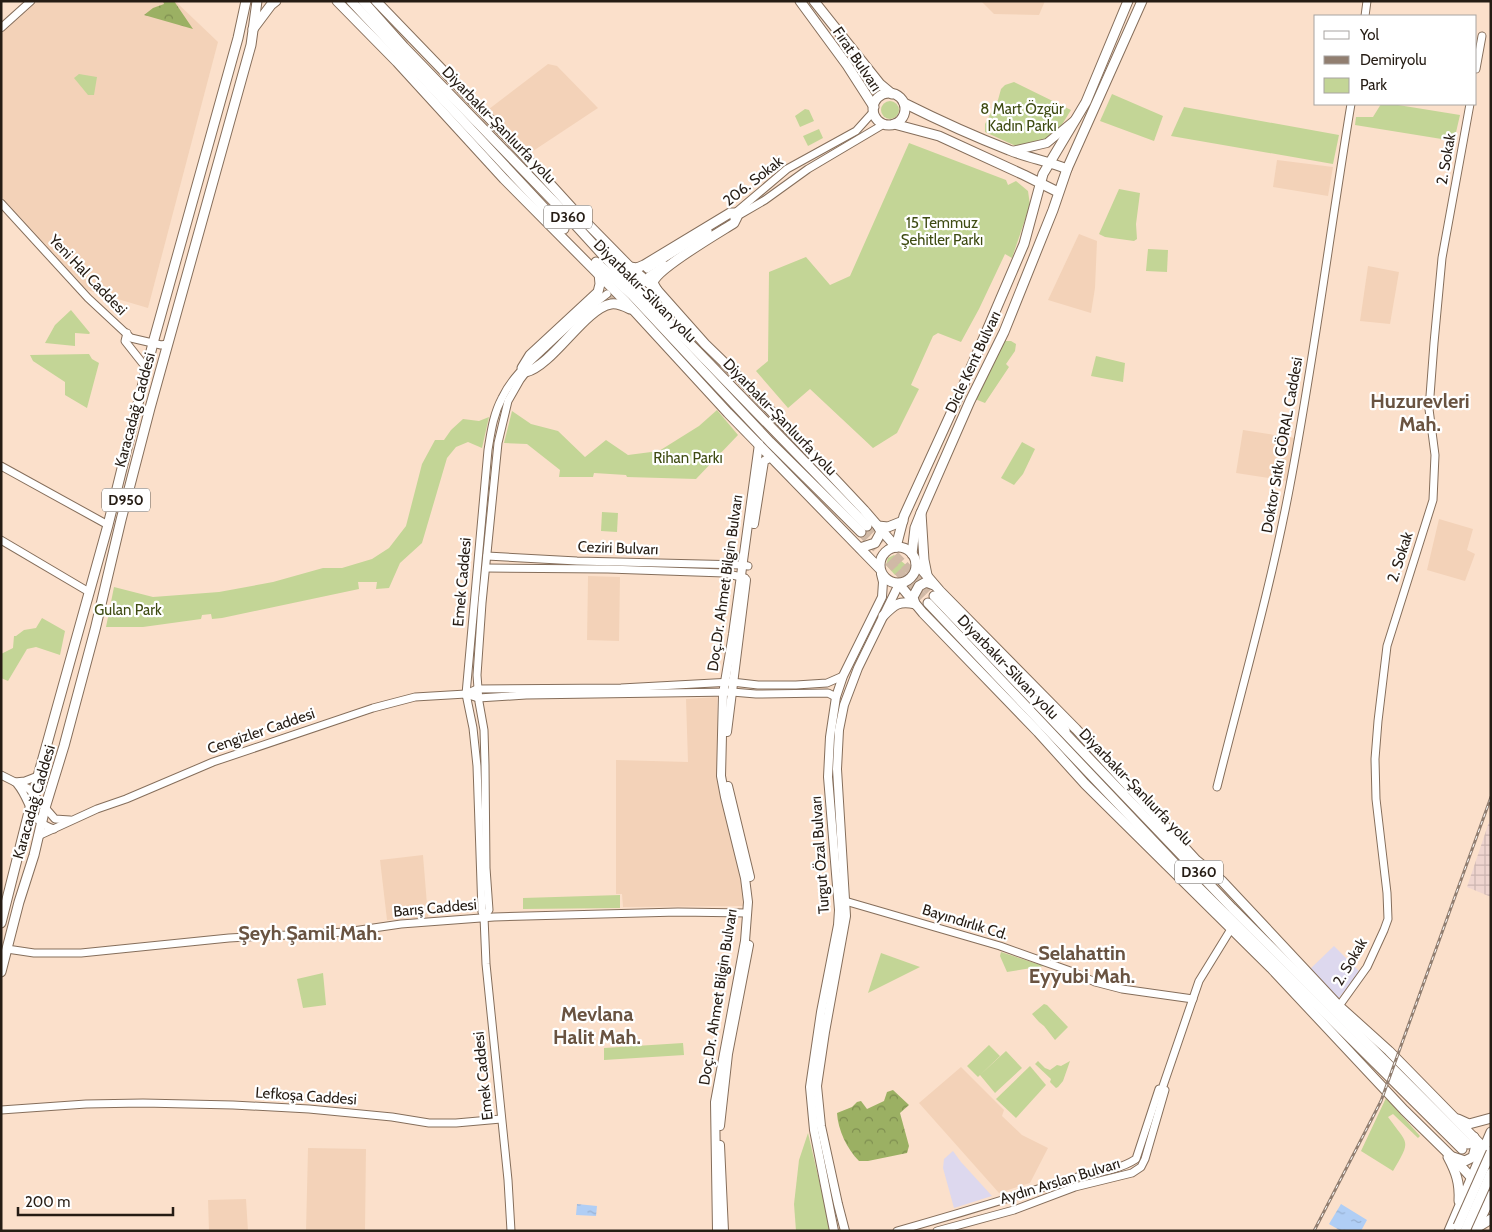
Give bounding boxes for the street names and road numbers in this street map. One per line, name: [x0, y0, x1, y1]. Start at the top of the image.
street label: Fırat Bulvarı: [829, 23, 885, 95]
street label: Diyarbakır-Şanlıurfa yolu: [438, 63, 560, 187]
street label: 2. Sokak: [1433, 132, 1459, 186]
street label: 206. Sokak: [720, 152, 787, 210]
road number: D360: [544, 206, 592, 228]
street label: Yeni Hal Caddesi: [45, 230, 131, 319]
street label: Diyarbakır-Silvan yolu: [590, 236, 700, 346]
street label: Dicle Kent Bulvarı: [942, 308, 1004, 416]
street label: Karacadağ Caddesi: [111, 351, 159, 469]
street label: Diyarbakır-Şanlıurfa yolu: [719, 355, 841, 479]
street label: Doktor Sıtkı GÖRAL Caddesi: [1258, 356, 1306, 534]
road number: D950: [102, 488, 150, 512]
street label: Doç.Dr. Ahmet Bilgin Bulvarı: [704, 494, 746, 672]
street label: 2. Sokak: [1383, 529, 1417, 584]
street label: Emek Caddesi: [449, 537, 475, 627]
street label: Ceziri Bulvarı: [577, 538, 659, 558]
street label: Diyarbakır-Silvan yolu: [954, 611, 1062, 723]
street label: Cengizler Caddesi: [205, 704, 317, 758]
street label: Diyarbakır-Şanlıurfa yolu: [1075, 725, 1197, 849]
street label: Karacadağ Caddesi: [9, 743, 59, 861]
street label: Turgut Özal Bulvarı: [807, 795, 833, 915]
road number: D360: [1175, 860, 1223, 884]
street label: Barış Caddesi: [392, 895, 478, 921]
street label: Bayındırlık Cd.: [920, 900, 1010, 944]
street label: Doç.Dr. Ahmet Bilgin Bulvarı: [695, 908, 741, 1086]
street label: 2. Sokak: [1329, 935, 1371, 989]
street label: Emek Caddesi: [469, 1031, 497, 1121]
street label: Lefkoşa Caddesi: [255, 1083, 357, 1109]
street label: Aydın Arslan Bulvarı: [998, 1154, 1122, 1208]

